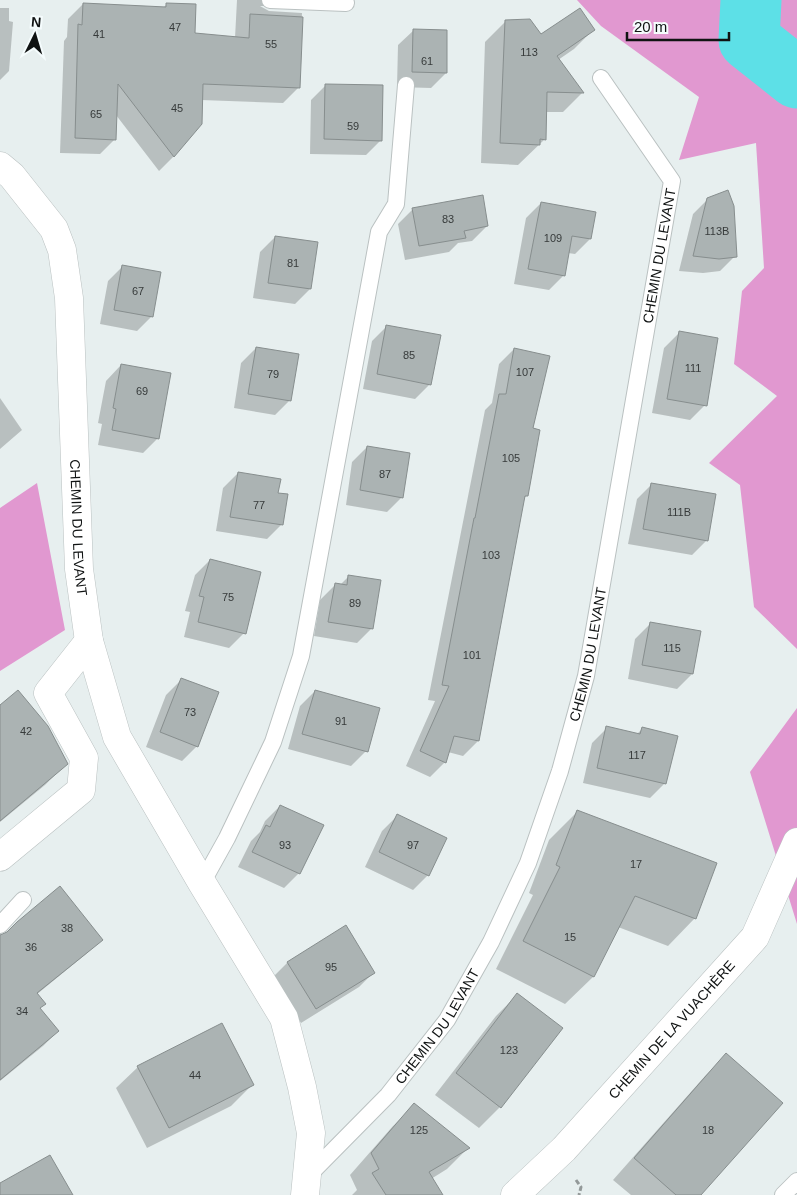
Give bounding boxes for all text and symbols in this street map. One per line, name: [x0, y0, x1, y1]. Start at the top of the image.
north arrow: [10, 10, 60, 60]
scale bar: [627, 10, 730, 42]
text: N: [30, 14, 42, 30]
text: 20 m: [634, 18, 667, 35]
house number: 47: [169, 21, 181, 33]
house number: 41: [93, 28, 105, 40]
house number: 55: [265, 38, 277, 50]
house number: 113: [520, 46, 538, 58]
house number: 61: [421, 55, 433, 67]
house number: 45: [171, 102, 183, 114]
house number: 65: [90, 108, 102, 120]
house number: 59: [347, 120, 359, 132]
street label: CHEMIN DU LEVANT: [639, 186, 679, 324]
house number: 83: [442, 213, 454, 225]
house number: 113B: [705, 225, 729, 237]
house number: 109: [544, 232, 562, 244]
house number: 81: [287, 257, 299, 269]
house number: 67: [132, 285, 144, 297]
house number: 85: [403, 349, 415, 361]
house number: 111: [685, 362, 701, 374]
house number: 107: [516, 366, 534, 378]
house number: 79: [267, 368, 279, 380]
house number: 69: [136, 385, 148, 397]
house number: 105: [502, 452, 520, 464]
street label: CHEMIN DU LEVANT: [67, 459, 91, 597]
house number: 87: [379, 468, 391, 480]
house number: 77: [253, 499, 265, 511]
house number: 111B: [667, 506, 691, 518]
house number: 103: [482, 549, 500, 561]
street label: CHEMIN DU LEVANT: [566, 586, 609, 723]
house number: 75: [222, 591, 234, 603]
house number: 89: [349, 597, 361, 609]
house number: 115: [663, 642, 681, 654]
house number: 101: [463, 649, 481, 661]
house number: 73: [184, 706, 196, 718]
house number: 91: [335, 715, 347, 727]
house number: 42: [20, 725, 32, 737]
house number: 117: [628, 749, 646, 761]
house number: 93: [279, 839, 291, 851]
house number: 97: [407, 839, 419, 851]
house number: 17: [630, 858, 642, 870]
house number: 38: [61, 922, 73, 934]
house number: 15: [564, 931, 576, 943]
house number: 36: [25, 941, 37, 953]
street label: CHEMIN DE LA VUACHÈRE: [605, 957, 738, 1102]
house number: 95: [325, 961, 337, 973]
street label: CHEMIN DU LEVANT: [392, 965, 483, 1087]
house number: 34: [16, 1005, 28, 1017]
house number: 123: [500, 1044, 518, 1056]
house number: 44: [189, 1069, 201, 1081]
house number: 125: [410, 1124, 428, 1136]
house number: 18: [702, 1124, 714, 1136]

